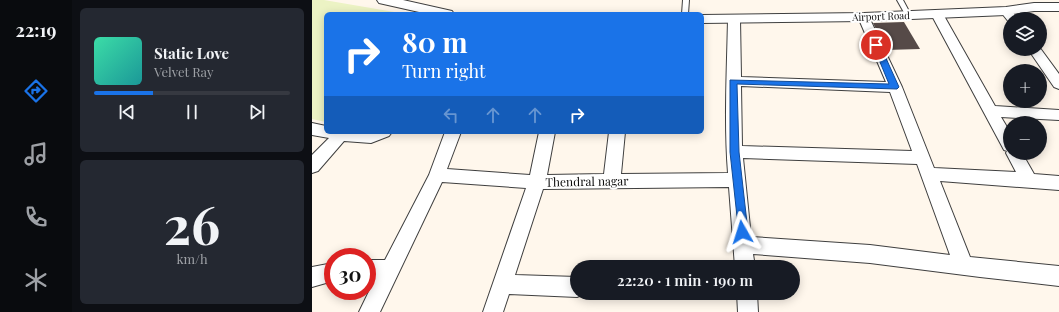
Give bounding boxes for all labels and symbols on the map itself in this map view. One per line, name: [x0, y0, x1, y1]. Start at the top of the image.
street label: Airport Road: [851, 8, 910, 24]
pin: [859, 28, 893, 62]
street label: Thendral nagar: [545, 172, 629, 190]
position arrow: [721, 211, 763, 253]
speed limit sign: 30: [324, 248, 376, 300]

